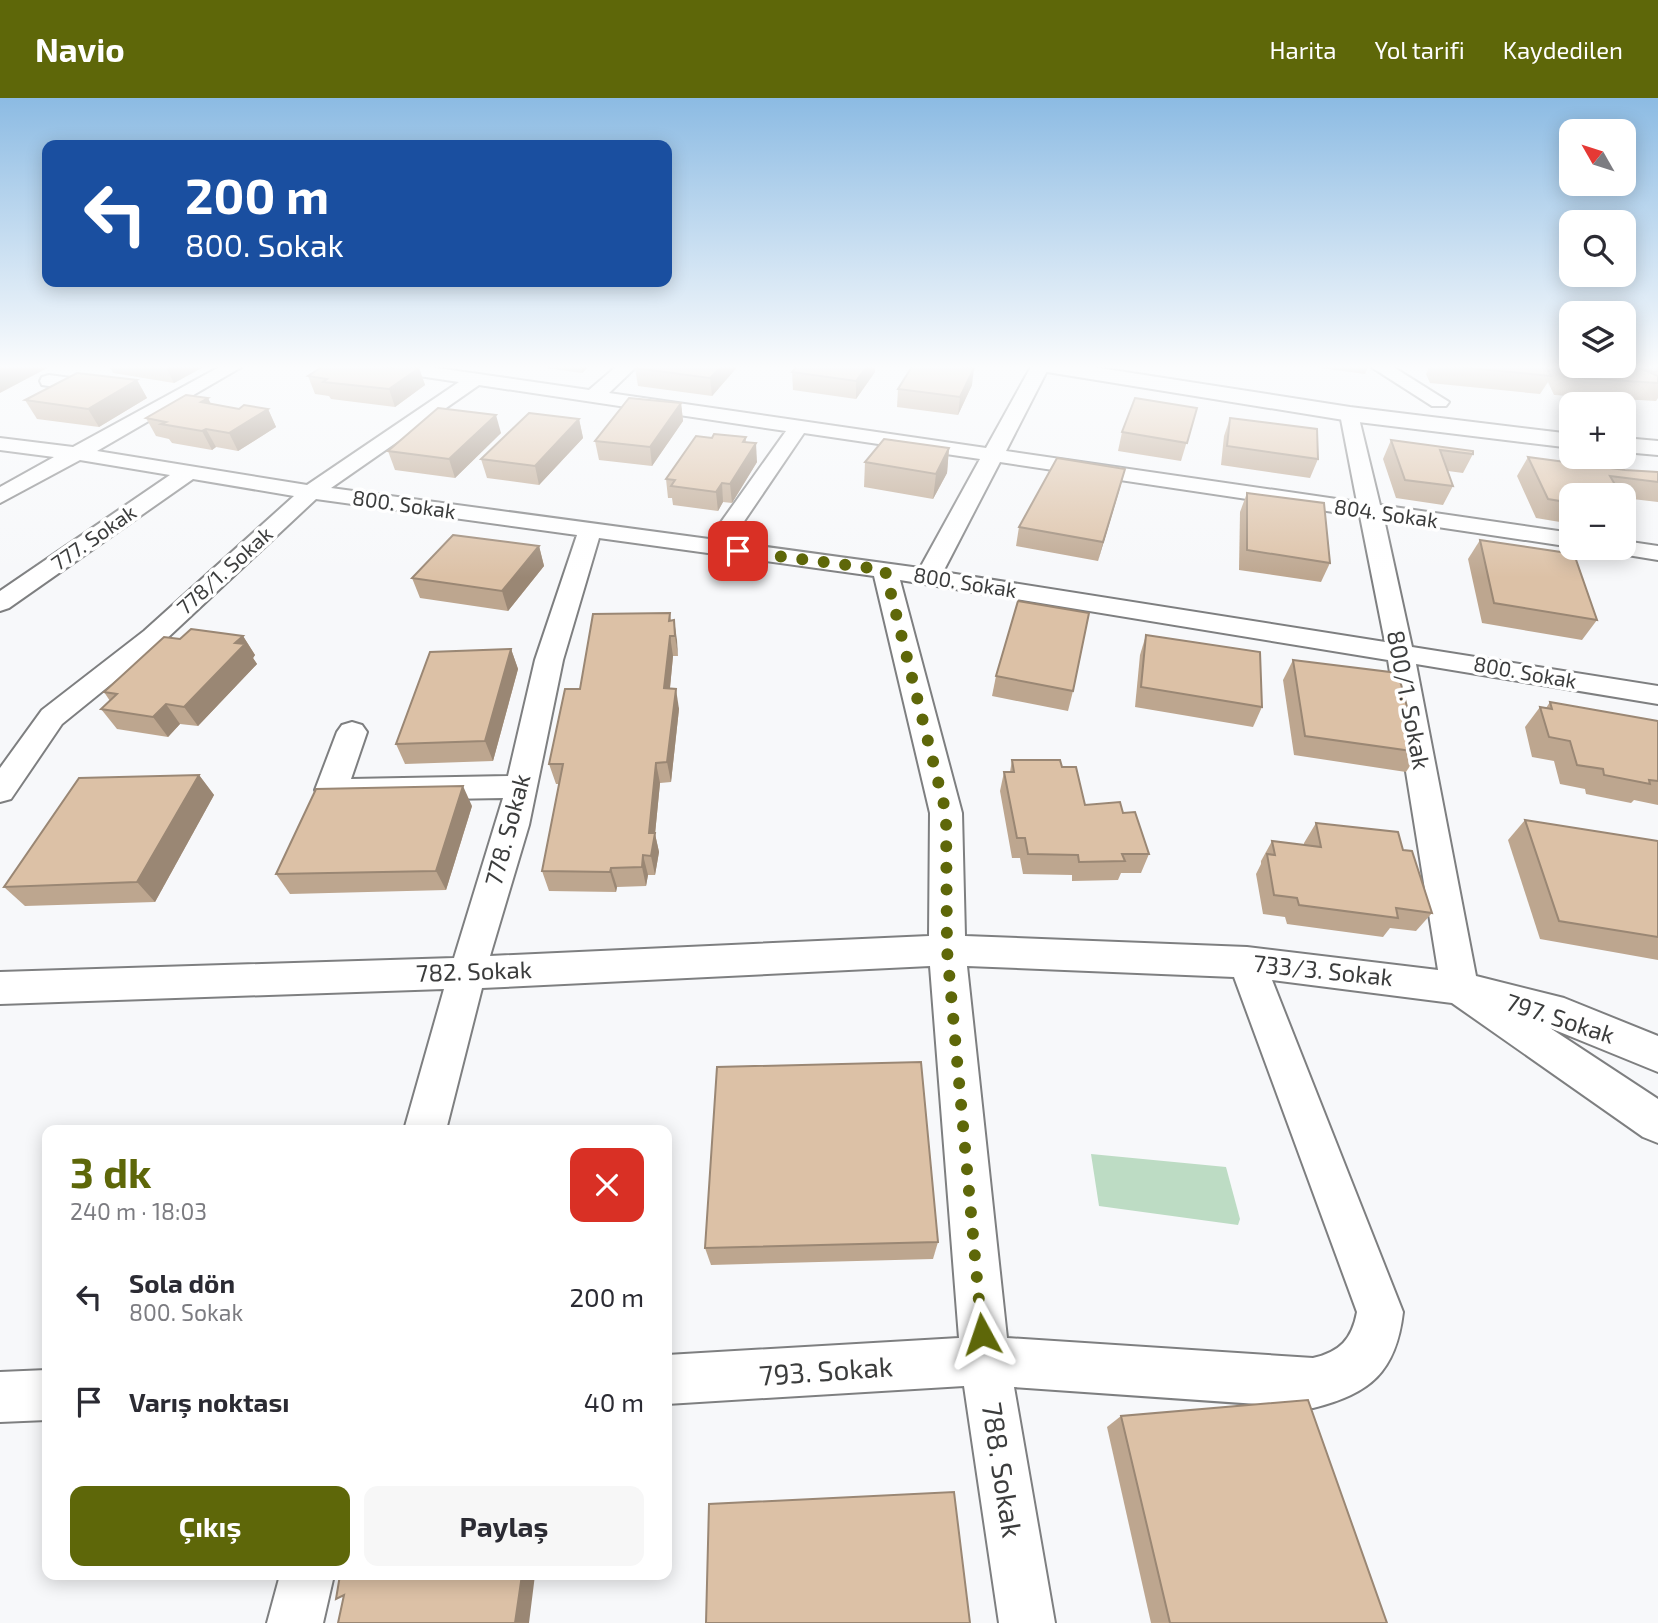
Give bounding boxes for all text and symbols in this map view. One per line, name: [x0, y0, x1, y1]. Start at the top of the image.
text: Navio: [35, 29, 125, 69]
text: Harita: [1269, 35, 1337, 64]
text: Yol tarifi: [1375, 35, 1465, 64]
text: Kaydedilen: [1503, 35, 1623, 64]
north arrow: [1559, 119, 1636, 196]
map controls: [1559, 119, 1636, 560]
text: 200 m: [185, 165, 329, 224]
icon: left: [70, 168, 161, 259]
button: search: [1559, 210, 1636, 287]
text: 800. Sokak: [185, 225, 344, 263]
button: layers: [1559, 301, 1636, 378]
button: +: [1559, 392, 1636, 469]
button: −: [1559, 483, 1636, 560]
street label: 800. Sokak: [351, 484, 458, 523]
street label: 804. Sokak: [1333, 493, 1440, 532]
street label: 777. Sokak: [46, 498, 140, 575]
street label: 778/1. Sokak: [171, 520, 277, 619]
pin: [708, 521, 768, 581]
icon: arrive: [719, 532, 757, 570]
street label: 800. Sokak: [912, 561, 1019, 602]
street label: 800/1. Sokak: [1382, 628, 1437, 772]
street label: 800. Sokak: [1472, 650, 1579, 693]
street label: 778. Sokak: [478, 770, 535, 889]
street label: 733/3. Sokak: [1252, 948, 1394, 991]
street label: 782. Sokak: [416, 954, 532, 987]
street label: 797. Sokak: [1502, 986, 1619, 1049]
text: 3 dk: [70, 1146, 151, 1196]
button: close: [570, 1148, 644, 1222]
text: 240 m · 18:03: [70, 1197, 207, 1225]
text: Sola dön: [129, 1267, 235, 1298]
icon: left: [70, 1278, 108, 1316]
text: 200 m: [569, 1281, 644, 1312]
position arrow: [945, 1297, 1019, 1371]
text: 800. Sokak: [129, 1298, 243, 1326]
street label: 793. Sokak: [758, 1348, 894, 1392]
icon: arrive: [70, 1383, 108, 1421]
text: Varış noktası: [129, 1386, 289, 1417]
text: 40 m: [584, 1386, 644, 1417]
street label: 788. Sokak: [976, 1400, 1030, 1540]
button: Çıkış: [70, 1486, 350, 1566]
button: Paylaş: [364, 1486, 644, 1566]

